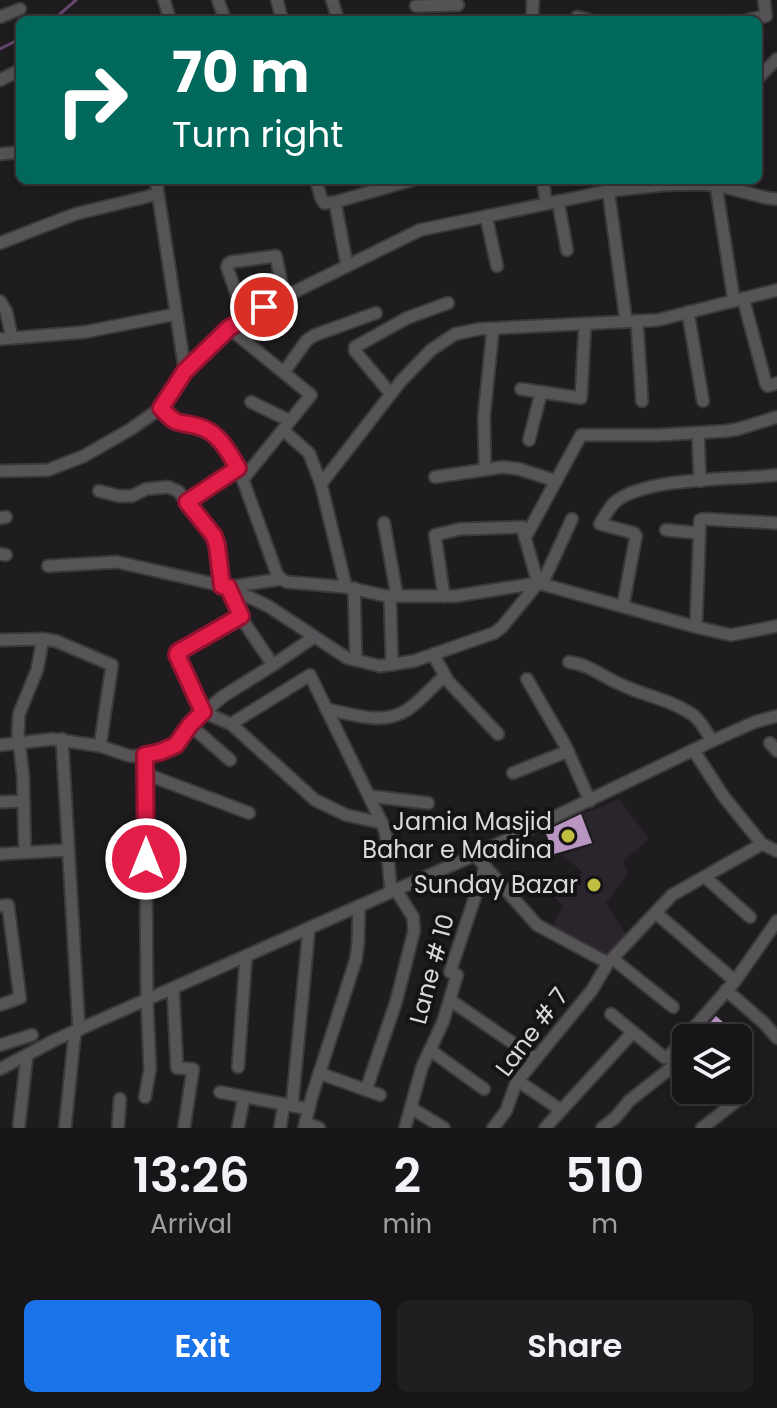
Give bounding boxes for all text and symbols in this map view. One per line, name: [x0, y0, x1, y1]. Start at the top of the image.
text: 70 m: [172, 33, 310, 112]
icon: right: [40, 48, 144, 152]
text: Turn right: [172, 109, 343, 160]
pin: [230, 273, 298, 341]
icon: arrive: [242, 285, 286, 329]
place label: Jamia Masjid Bahar e Madina: [362, 805, 552, 866]
position arrow: [104, 817, 188, 901]
marker: Jamia Masjid Bahar e Madina: [559, 827, 577, 845]
place label: Sunday Bazar: [414, 868, 578, 901]
marker: Sunday Bazar: [585, 876, 603, 894]
street label: Lane # 10: [401, 910, 462, 1028]
street label: Lane # 7: [487, 981, 576, 1083]
map controls: [672, 1024, 752, 1104]
button: layers: [672, 1024, 752, 1104]
text: 13:26: [133, 1142, 250, 1209]
text: 2: [394, 1142, 421, 1209]
text: 510: [565, 1142, 644, 1209]
text: Arrival: [150, 1206, 232, 1242]
text: min: [382, 1206, 432, 1242]
text: m: [591, 1206, 618, 1242]
button: Exit: [24, 1300, 381, 1392]
button: Share: [397, 1300, 753, 1392]

